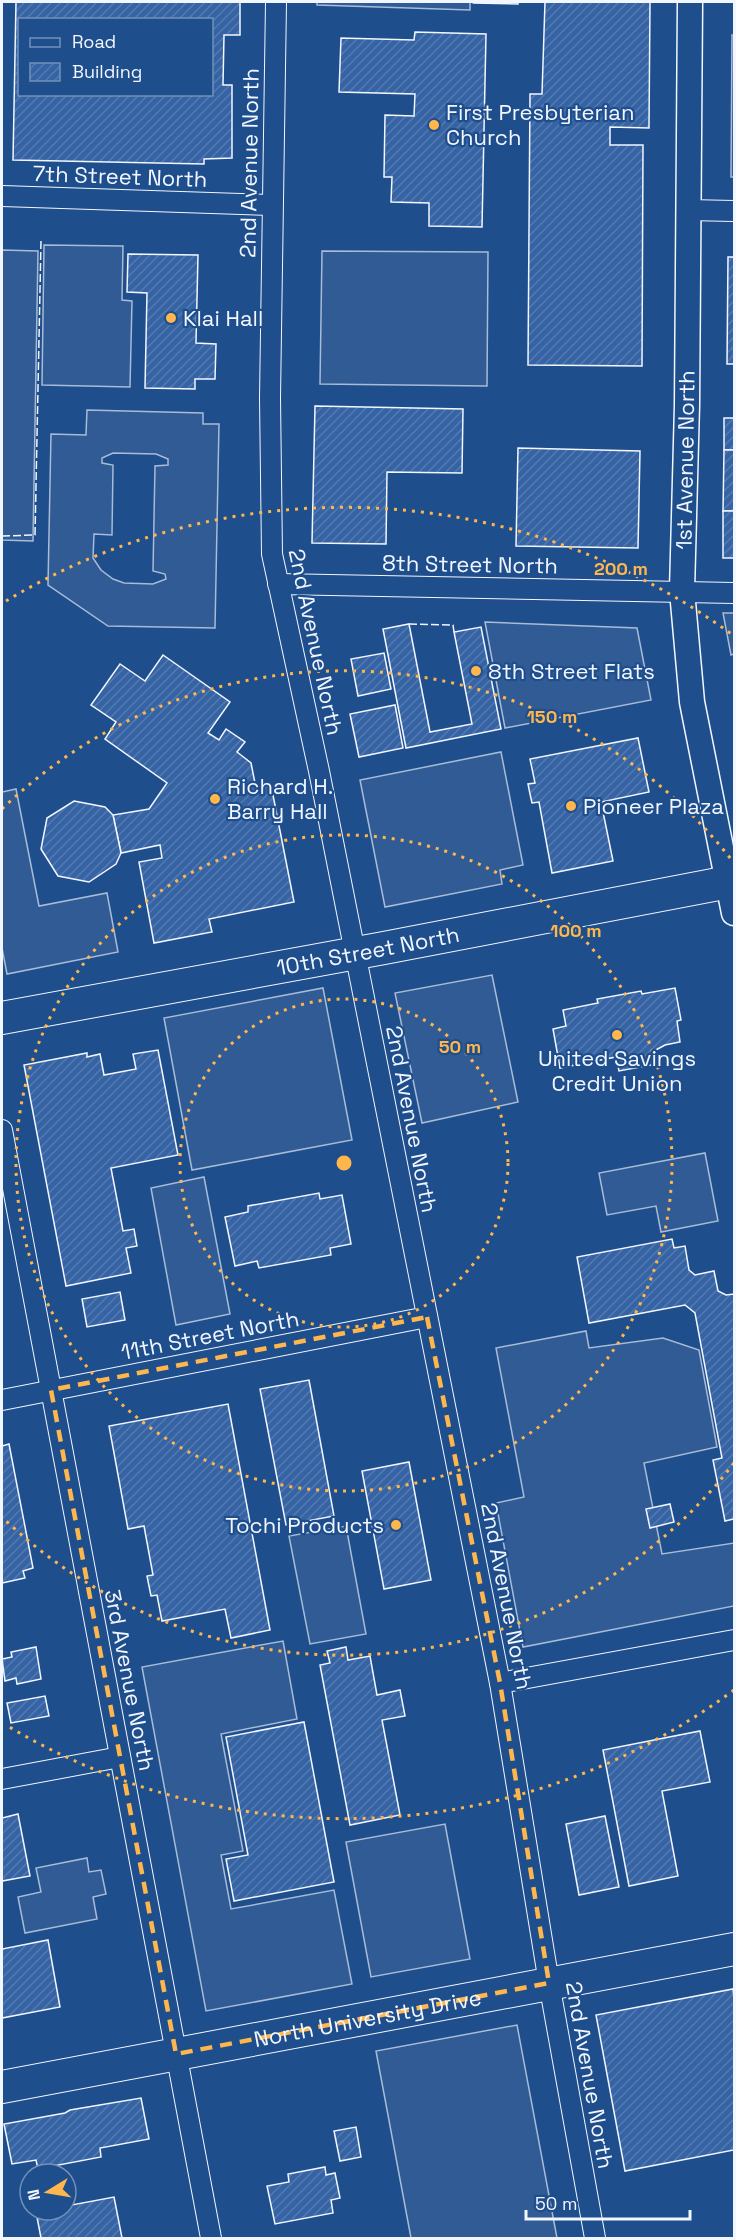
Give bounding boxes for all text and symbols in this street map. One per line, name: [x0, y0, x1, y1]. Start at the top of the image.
legend: [18, 18, 213, 96]
text: Road: [72, 30, 116, 53]
text: Building: [72, 60, 142, 83]
street label: 2nd Avenue North: [233, 68, 265, 258]
place label: First Presbyterian Church: [446, 98, 634, 151]
marker: First Presbyterian Church: [427, 118, 441, 132]
street label: 7th Street North: [32, 159, 208, 193]
place label: Klai Hall: [183, 304, 263, 332]
marker: Klai Hall: [164, 311, 178, 325]
street label: 1st Avenue North: [669, 370, 701, 550]
street label: 2nd Avenue North: [283, 546, 349, 738]
street label: 8th Street North: [382, 548, 558, 580]
text: 200 m: [594, 557, 648, 580]
place label: 8th Street Flats: [488, 657, 655, 685]
marker: 8th Street Flats: [469, 664, 483, 678]
text: 150 m: [527, 705, 577, 728]
place label: Richard H. Barry Hall: [227, 772, 333, 825]
marker: Richard H. Barry Hall: [208, 792, 222, 806]
place label: Pioneer Plaza: [583, 792, 724, 820]
marker: Pioneer Plaza: [564, 799, 578, 813]
text: 100 m: [550, 919, 602, 942]
street label: 10th Street North: [274, 920, 462, 981]
street label: 2nd Avenue North: [380, 1023, 444, 1215]
marker: United Savings Credit Union: [610, 1028, 624, 1042]
text: 50 m: [439, 1035, 481, 1058]
place label: United Savings Credit Union: [538, 1044, 696, 1097]
centre of rings: [334, 1153, 354, 1173]
street label: 11th Street North: [119, 1304, 301, 1366]
street label: 2nd Avenue North: [475, 1500, 539, 1692]
place label: Tochi Products: [225, 1511, 384, 1539]
marker: Tochi Products: [389, 1518, 403, 1532]
street label: 3rd Avenue North: [99, 1587, 161, 1773]
street label: 2nd Avenue North: [560, 1979, 620, 2171]
street label: North University Drive: [252, 1983, 484, 2053]
north arrow: [18, 2162, 78, 2222]
scale bar: [526, 2183, 690, 2221]
text: N: [22, 2187, 45, 2202]
text: 50 m: [535, 2192, 577, 2215]

